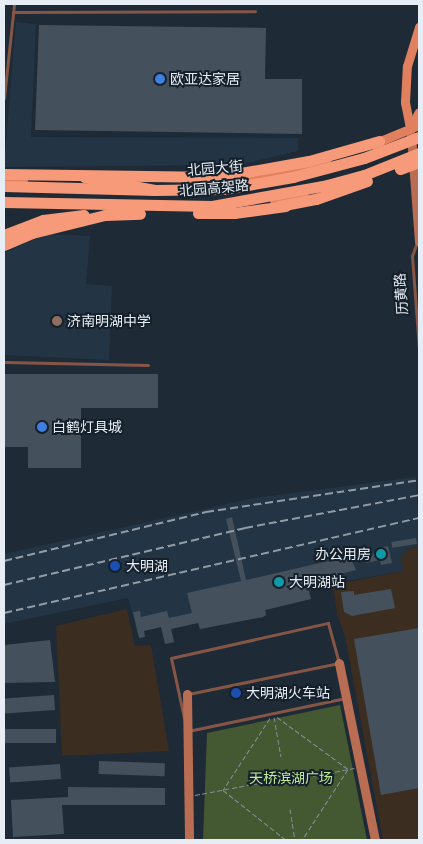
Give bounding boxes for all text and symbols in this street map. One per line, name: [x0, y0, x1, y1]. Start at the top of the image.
place label: 欧亚达家居: [170, 71, 240, 87]
marker: 欧亚达家居: [154, 73, 166, 85]
street label: 北园大街: [186, 157, 244, 179]
street label: 北园高架路: [178, 177, 250, 199]
street label: 历黄路: [391, 272, 411, 316]
place label: 济南明湖中学: [67, 313, 151, 329]
marker: 济南明湖中学: [51, 315, 63, 327]
place label: 白鹤灯具城: [52, 419, 122, 435]
marker: 白鹤灯具城: [36, 421, 48, 433]
place label: 办公用房: [315, 546, 371, 562]
marker: 办公用房: [375, 548, 387, 560]
place label: 大明湖: [126, 558, 168, 574]
marker: 大明湖: [108, 559, 122, 573]
place label: 大明湖站: [289, 574, 345, 590]
marker: 大明湖站: [273, 576, 285, 588]
place label: 大明湖火车站: [246, 685, 330, 701]
marker: 大明湖火车站: [230, 687, 242, 699]
park label: 天桥滨湖广场: [249, 770, 333, 786]

